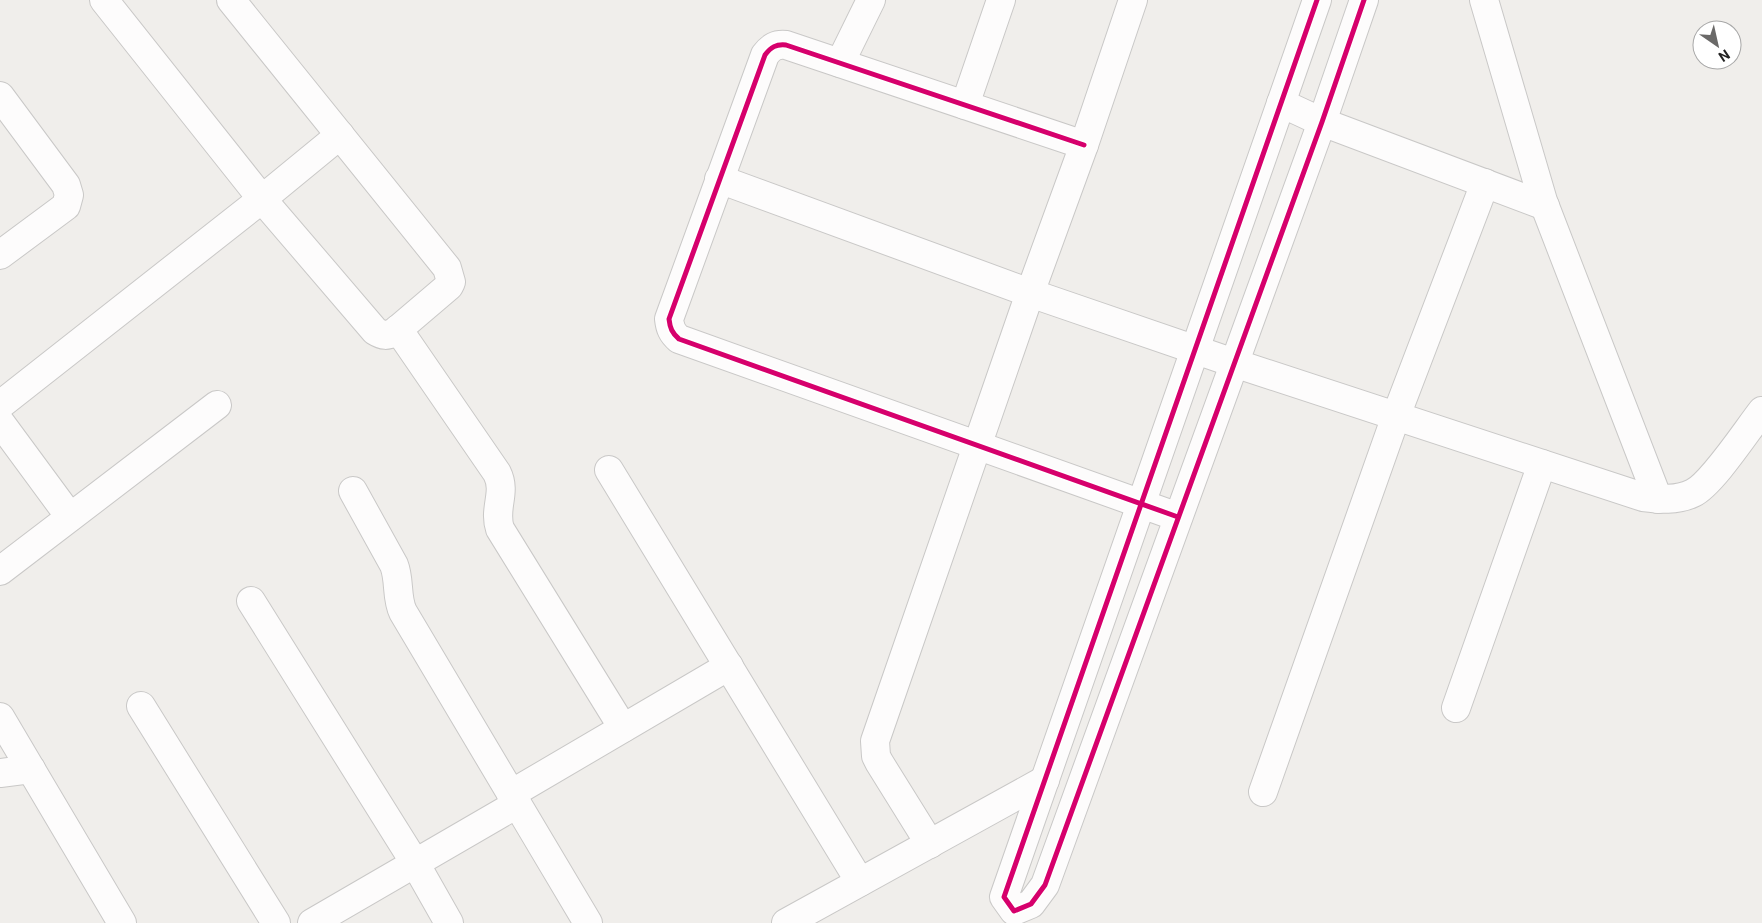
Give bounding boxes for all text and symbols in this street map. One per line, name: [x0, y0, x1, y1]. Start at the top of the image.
north arrow: [1692, 20, 1742, 70]
text: N: [1716, 46, 1733, 65]

